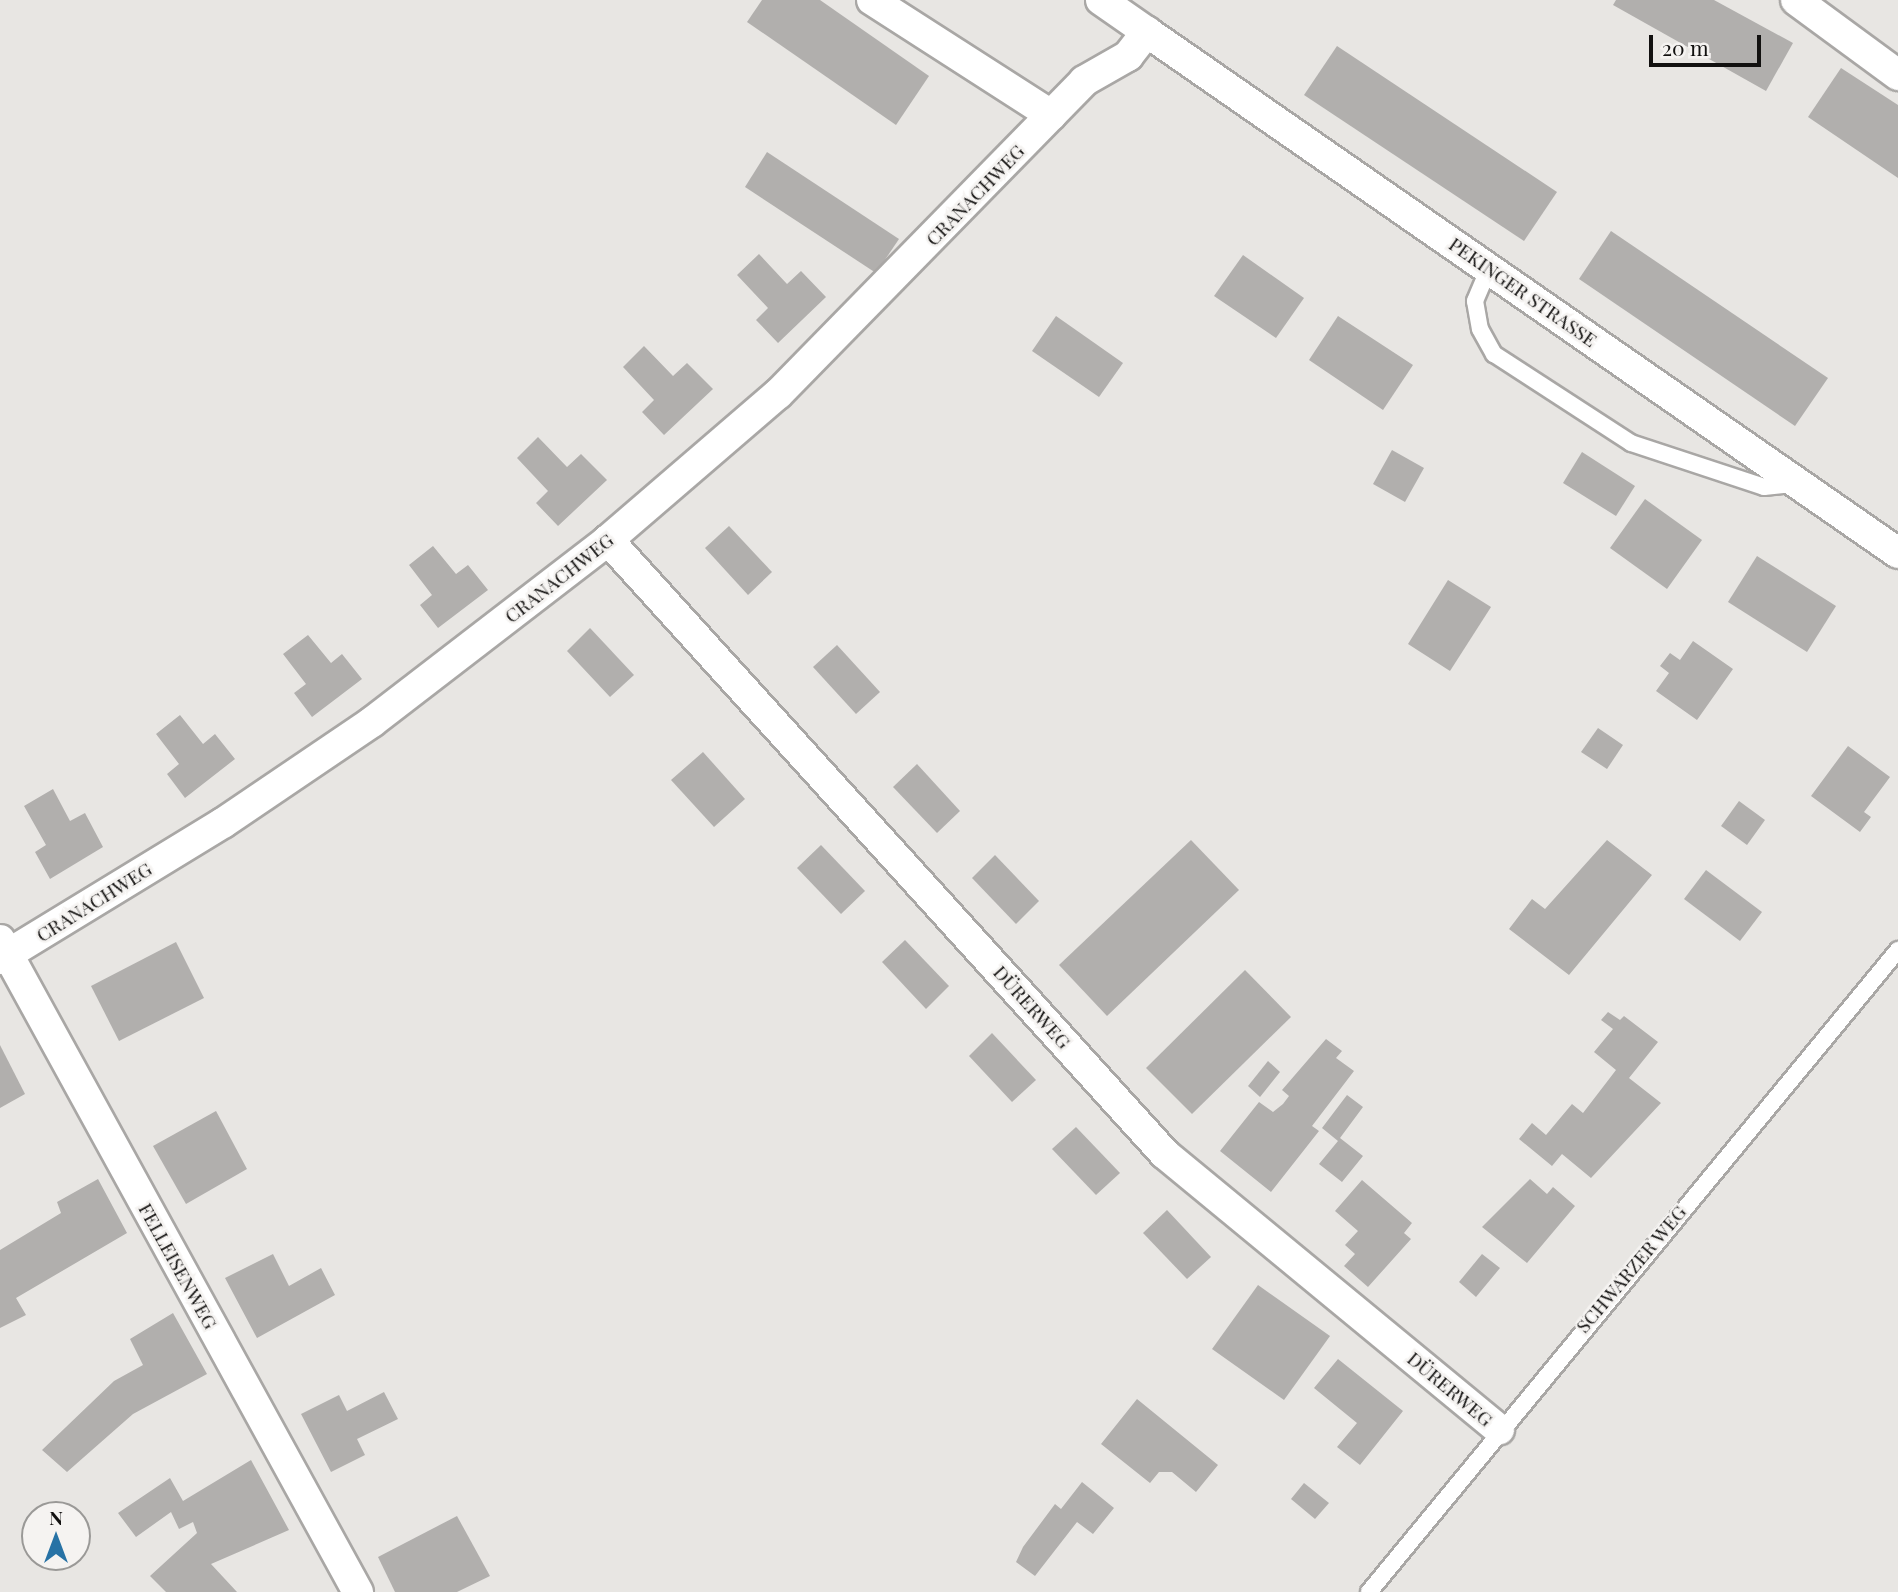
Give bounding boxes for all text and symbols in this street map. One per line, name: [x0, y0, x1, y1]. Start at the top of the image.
scale bar: [1653, 21, 1765, 65]
text: 20 m: [1662, 33, 1709, 61]
street label: CRANACHWEG: [921, 140, 1029, 250]
street label: PEKINGER STRASSE: [1445, 232, 1601, 352]
street label: CRANACHWEG: [500, 528, 618, 628]
street label: CRANACHWEG: [32, 857, 156, 947]
street label: DÜRERWEG: [989, 961, 1075, 1053]
street label: FELLEISENWEG: [134, 1199, 222, 1333]
street label: SCHWARZER WEG: [1571, 1200, 1691, 1338]
street label: DÜRERWEG: [1403, 1347, 1497, 1431]
north arrow: [21, 1501, 91, 1571]
text: N: [49, 1504, 63, 1530]

